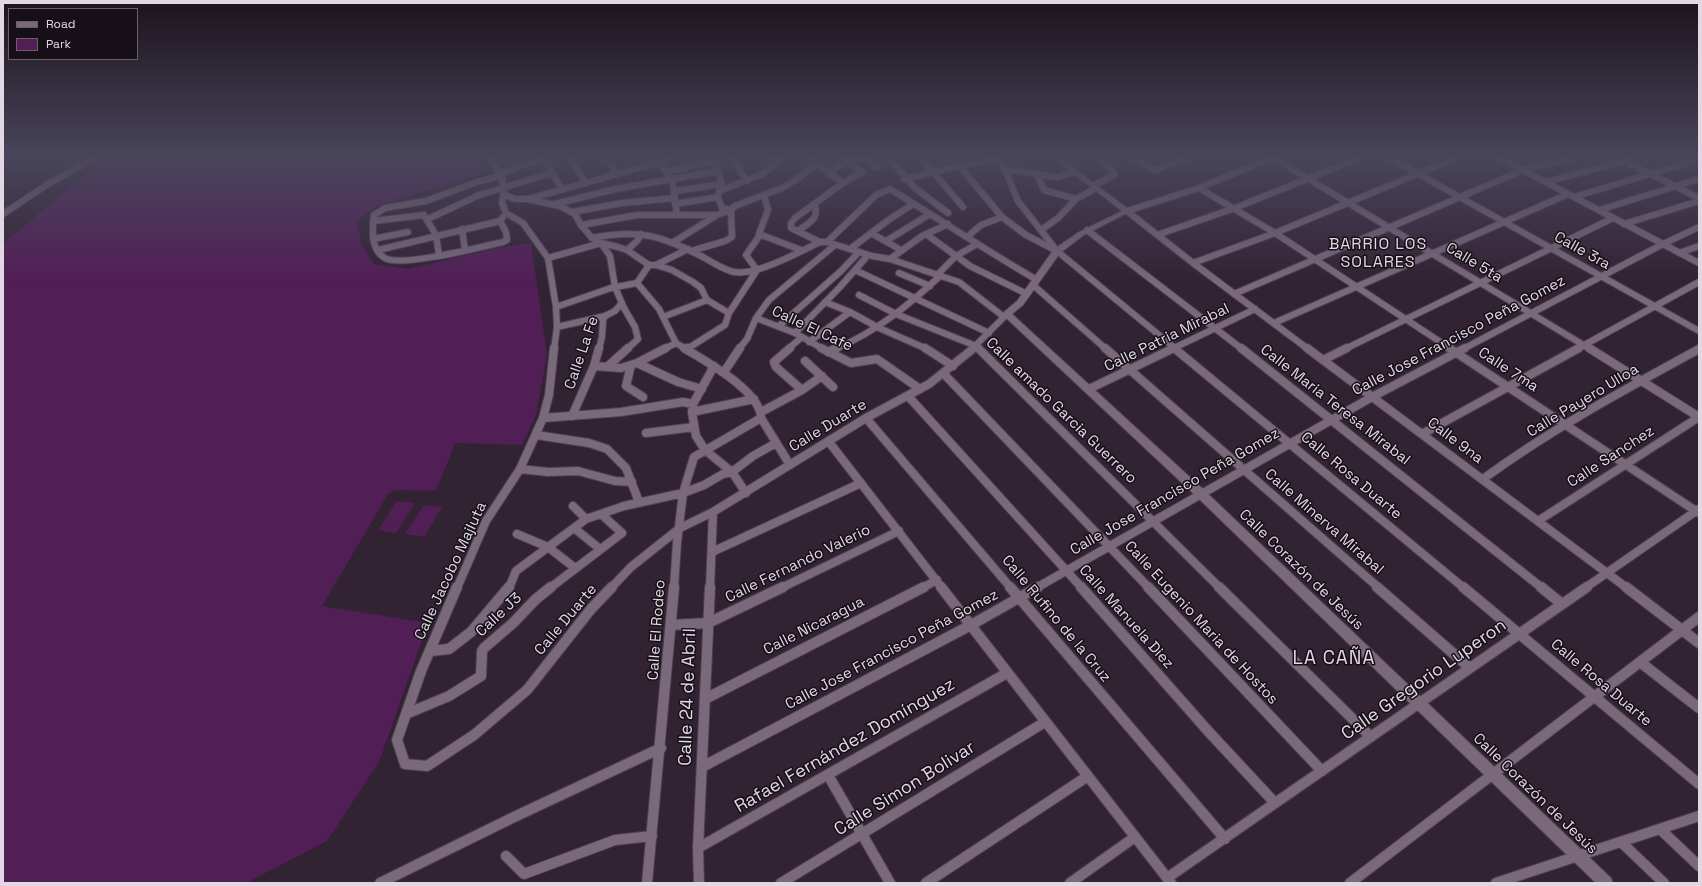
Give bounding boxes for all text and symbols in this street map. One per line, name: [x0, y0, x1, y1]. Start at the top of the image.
legend: [8, 8, 138, 60]
text: Road: [46, 16, 75, 32]
text: Park: [46, 36, 71, 52]
street label: Calle 3ra: [1551, 228, 1613, 274]
district label: BARRIO LOS SOLARES: [1329, 235, 1427, 273]
street label: Calle 5ta: [1442, 239, 1506, 287]
street label: Calle Jose Francisco Peña Gomez: [1349, 272, 1569, 400]
street label: Calle Patria Mirabal: [1102, 300, 1232, 376]
street label: Calle El Cafe: [769, 302, 855, 356]
street label: Calle La Fe: [561, 314, 603, 392]
street label: Calle amado Garcia Guerrero: [982, 334, 1140, 488]
street label: Calle Maria Teresa Mirabal: [1257, 341, 1413, 469]
street label: Calle 7ma: [1474, 344, 1542, 396]
street label: Calle Payero Ulloa: [1524, 360, 1642, 442]
street label: Calle Duarte: [786, 396, 870, 456]
street label: Calle 9na: [1423, 414, 1487, 468]
street label: Calle Sanchez: [1564, 422, 1658, 492]
street label: Calle Jose Francisco Peña Gomez: [1067, 425, 1283, 559]
street label: Calle Rosa Duarte: [1297, 429, 1405, 523]
street label: Calle Minerva Mirabal: [1261, 465, 1387, 579]
street label: Calle Jacobo Majluta: [411, 499, 491, 643]
street label: Calle Corazón de Jesús: [1235, 506, 1367, 634]
street label: Calle Fernando Valerio: [723, 521, 873, 607]
street label: Calle Eugenio Maria de Hostos: [1120, 538, 1282, 708]
street label: Calle Rufino de la Cruz: [998, 552, 1114, 686]
street label: Calle Manuela Diez: [1075, 561, 1177, 673]
street label: Calle El Rodeo: [645, 579, 669, 681]
street label: Calle Duarte: [531, 581, 601, 659]
street label: Calle Jose Francisco Peña Gomez: [782, 586, 1002, 714]
street label: Calle J3: [472, 589, 526, 641]
street label: Calle Nicaragua: [761, 593, 867, 659]
street label: Calle Gregorio Luperon: [1337, 615, 1511, 745]
street label: Calle 24 de Abril: [675, 628, 701, 766]
street label: Calle Rosa Duarte: [1547, 636, 1655, 730]
district label: LA CAÑA: [1293, 648, 1375, 670]
street label: Rafael Fernández Domínguez: [731, 674, 959, 818]
street label: Calle Corazón de Jesús: [1469, 730, 1601, 858]
street label: Calle Simon Bolivar: [831, 737, 979, 841]

